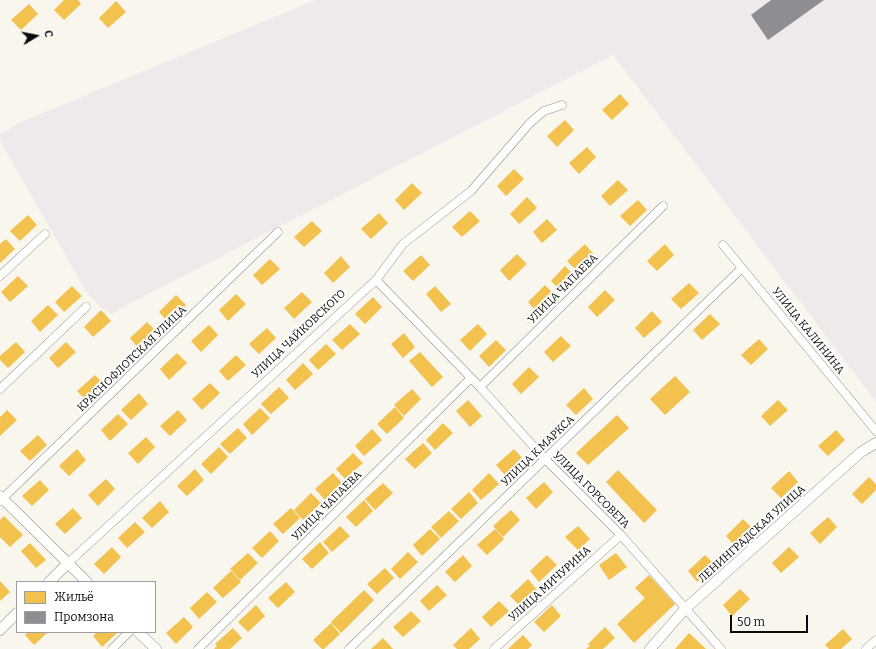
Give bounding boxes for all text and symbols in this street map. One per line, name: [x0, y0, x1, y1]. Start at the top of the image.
north arrow: [16, 16, 56, 56]
text: С: [41, 29, 55, 38]
street label: УЛИЦА ЧАПАЕВА: [525, 251, 601, 327]
street label: УЛИЦА КАЛИНИНА: [769, 285, 847, 377]
street label: УЛИЦА ЧАЙКОВСКОГО: [249, 287, 349, 381]
street label: КРАСНОФЛОТСКАЯ УЛИЦА: [75, 303, 189, 415]
street label: УЛИЦА К.МАРКСА: [499, 413, 577, 489]
street label: УЛИЦА ГОРСОВЕТА: [550, 449, 632, 531]
street label: УЛИЦА ЧАПАЕВА: [289, 468, 365, 544]
street label: ЛЕНИНГРАДСКАЯ УЛИЦА: [696, 483, 808, 585]
street label: УЛИЦА МИЧУРИНА: [506, 544, 594, 624]
legend: [16, 581, 156, 633]
text: Жильё: [54, 590, 94, 604]
scale bar: [732, 607, 810, 633]
text: Промзона: [54, 610, 114, 624]
text: 50 m: [737, 615, 765, 629]

